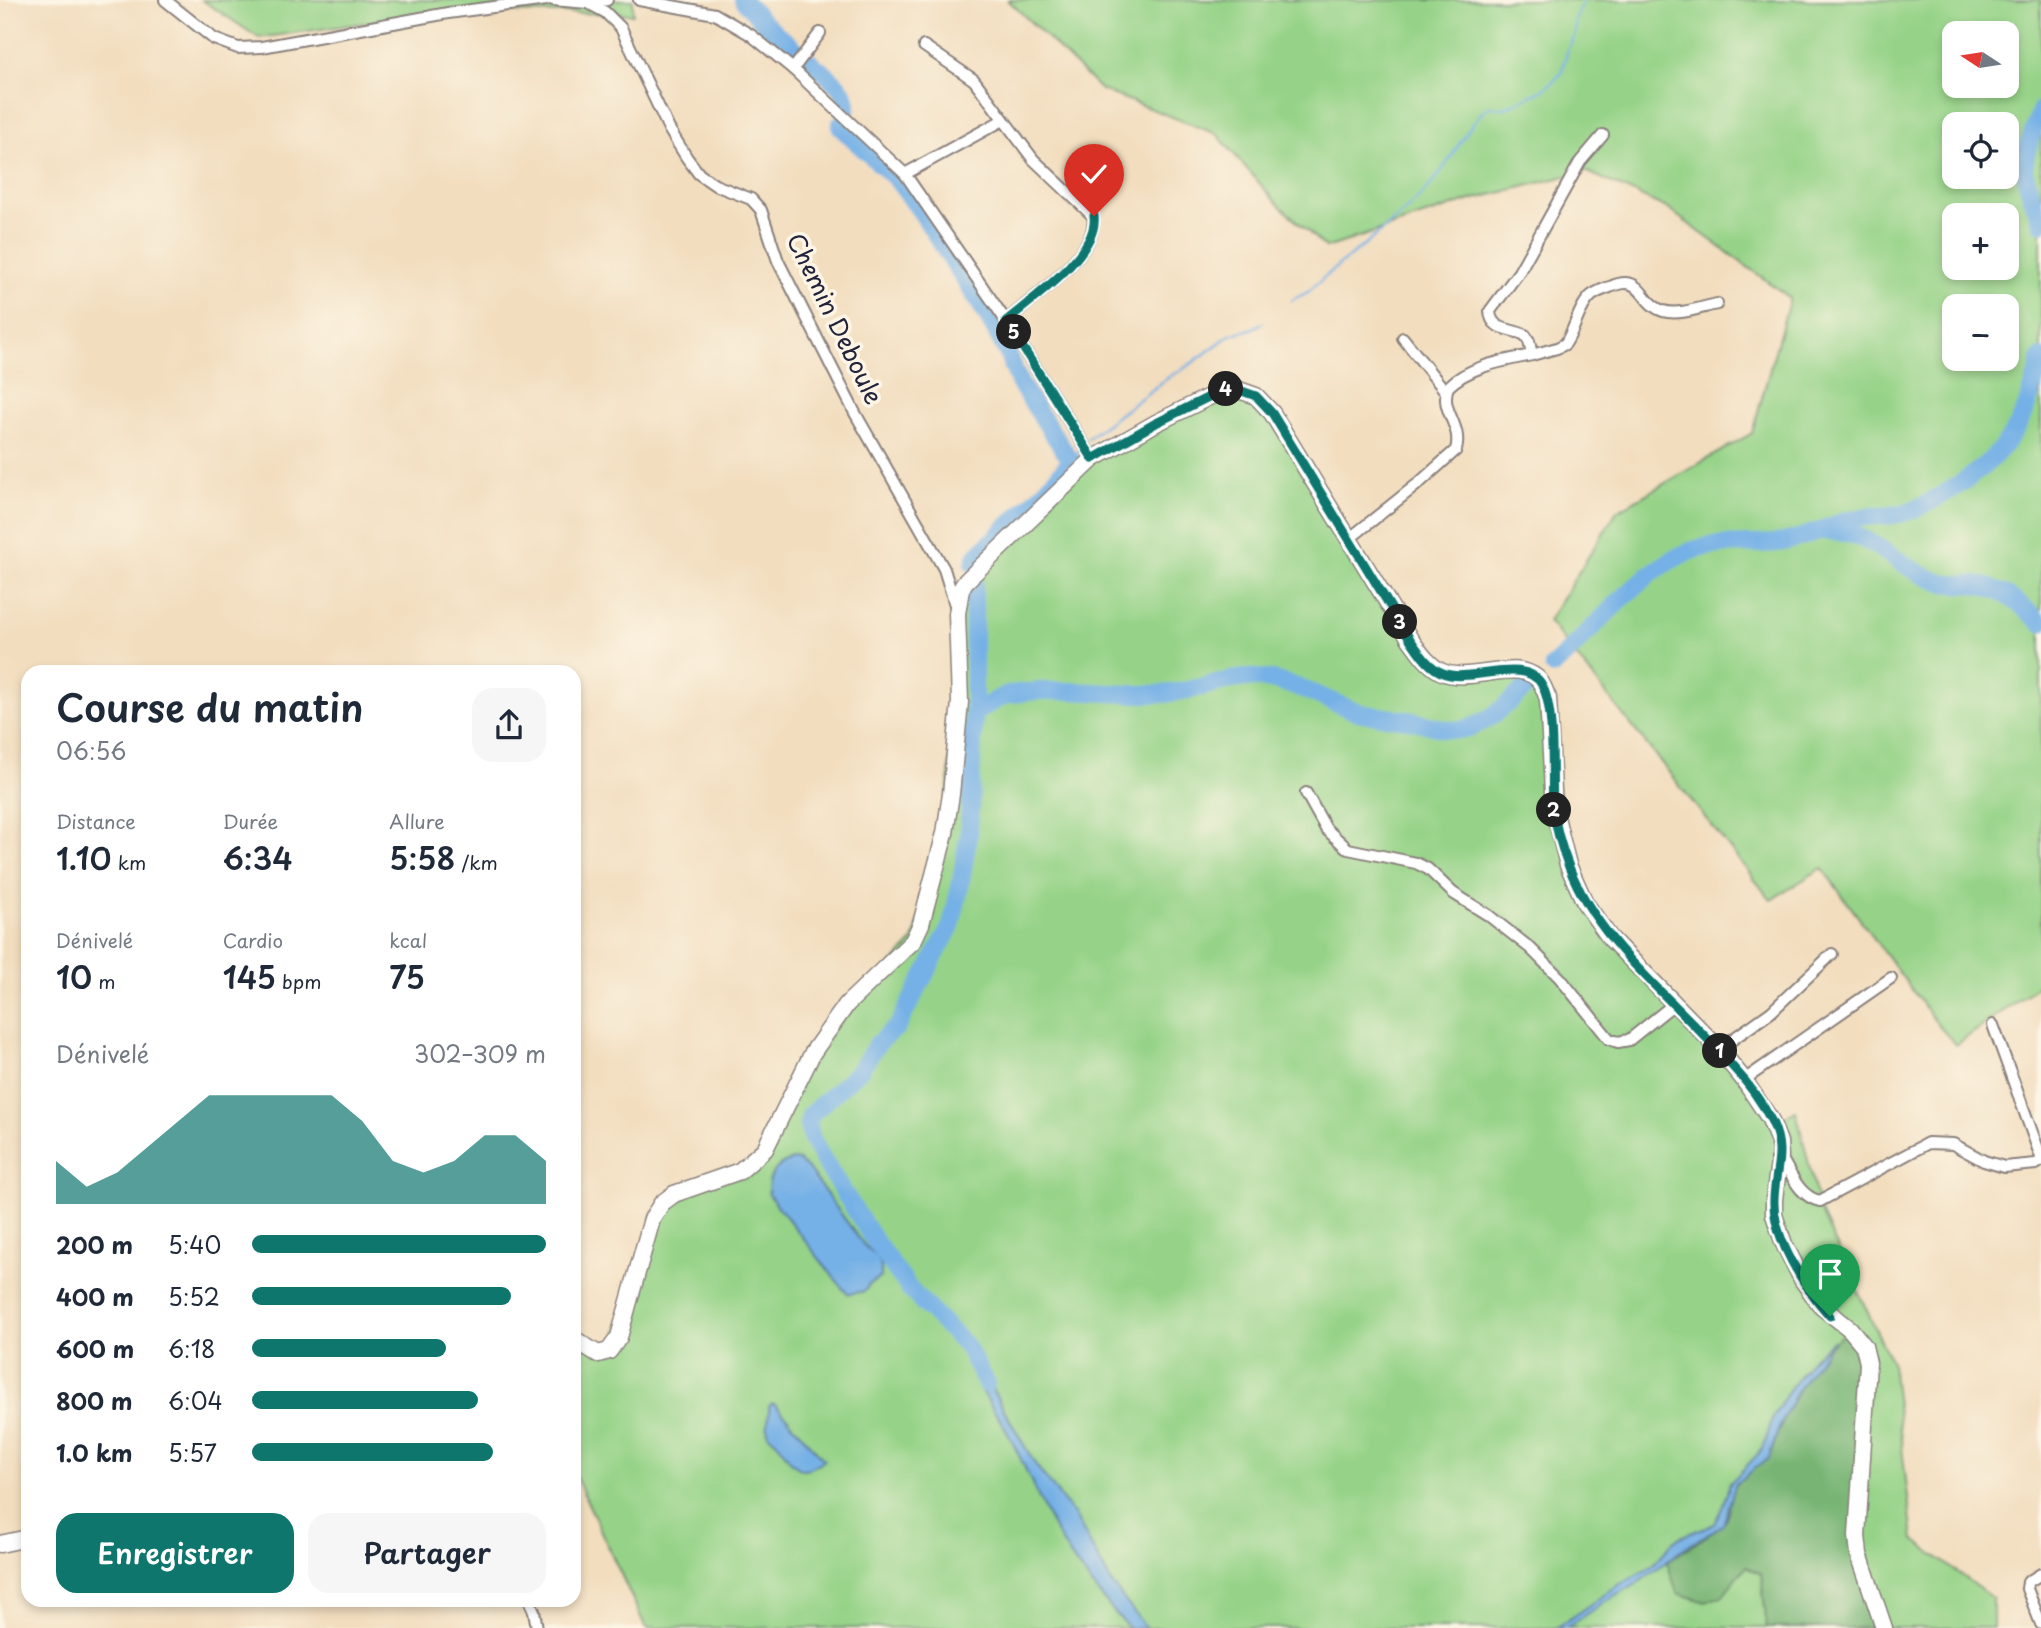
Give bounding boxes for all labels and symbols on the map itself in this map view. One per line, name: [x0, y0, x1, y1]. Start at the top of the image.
north arrow: [1942, 21, 2020, 98]
pin: [1064, 144, 1124, 216]
street label: Chemin Deboule: [779, 227, 893, 410]
pin: 5: [996, 314, 1032, 350]
pin: 4: [1208, 372, 1244, 406]
pin: 3: [1382, 604, 1418, 640]
pin: 2: [1536, 792, 1572, 828]
pin: 1: [1702, 1034, 1738, 1068]
pin: [1800, 1244, 1860, 1316]

